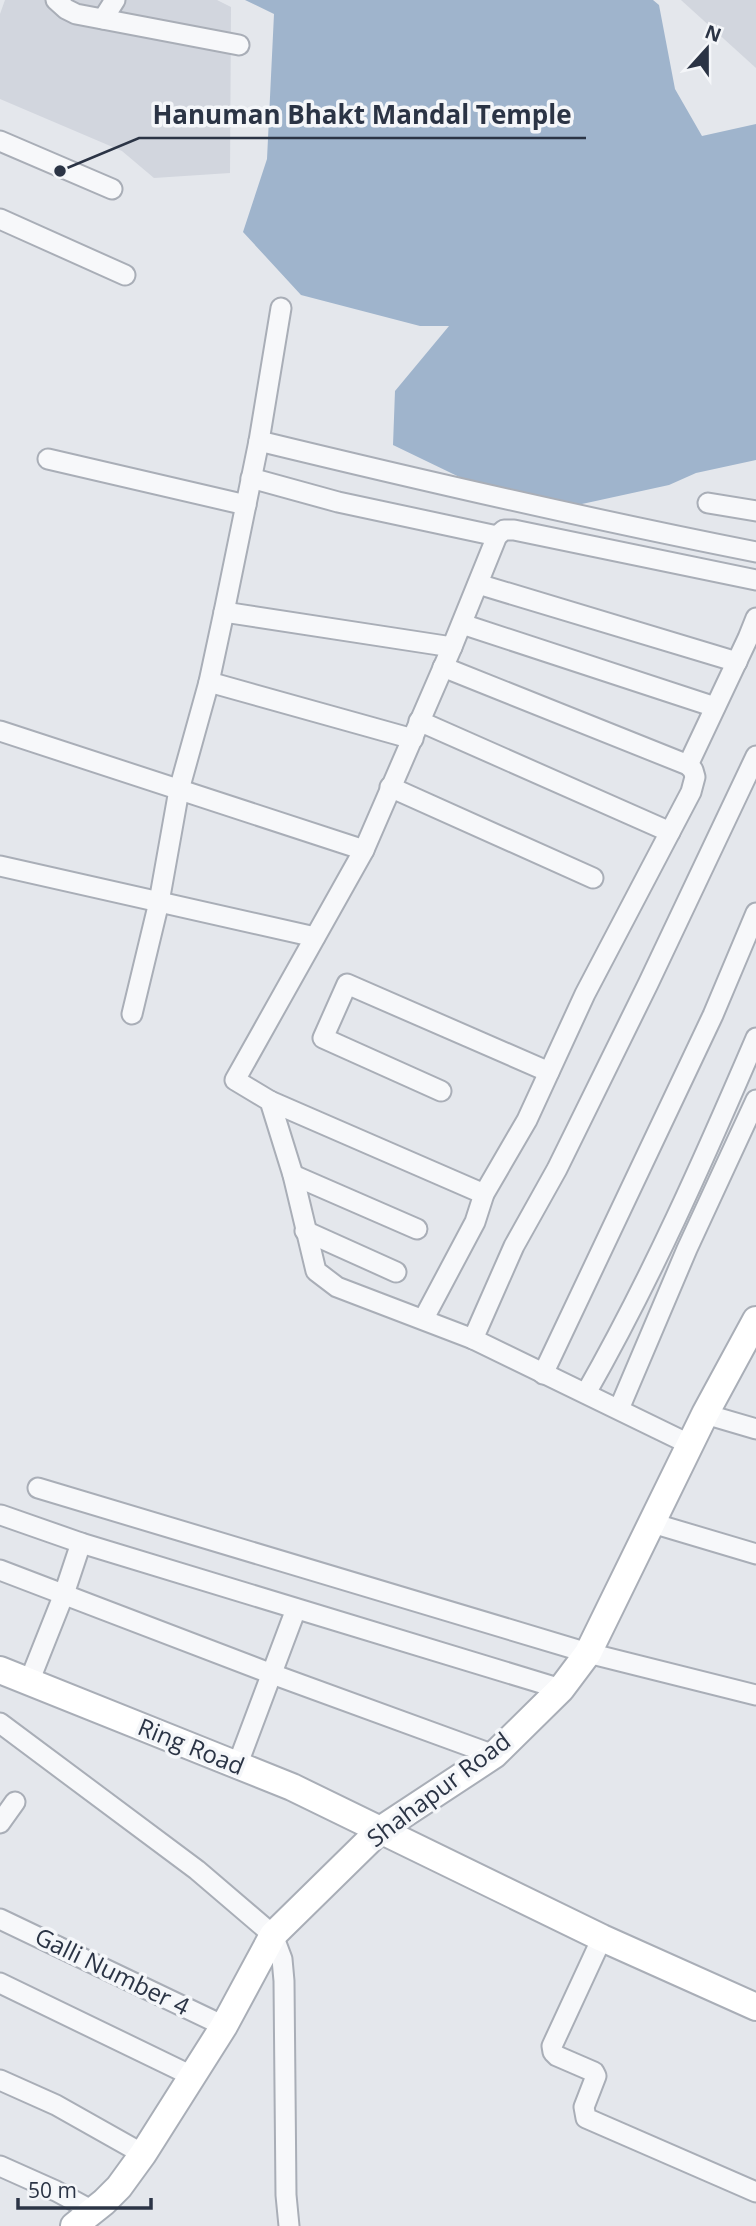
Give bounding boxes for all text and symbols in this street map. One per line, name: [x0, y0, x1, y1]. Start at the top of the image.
north arrow: [672, 14, 742, 84]
text: N: [701, 18, 725, 48]
callout: Hanuman Bhakt Mandal Temple: [139, 91, 586, 138]
text: Hanuman Bhakt Mandal Temple: [152, 96, 572, 132]
street label: Ring Road: [133, 1709, 250, 1782]
street label: Shahapur Road: [359, 1724, 517, 1854]
street label: Galli Number 4: [30, 1919, 196, 2022]
scale bar: [18, 2166, 150, 2210]
text: 50 m: [28, 2176, 77, 2204]

